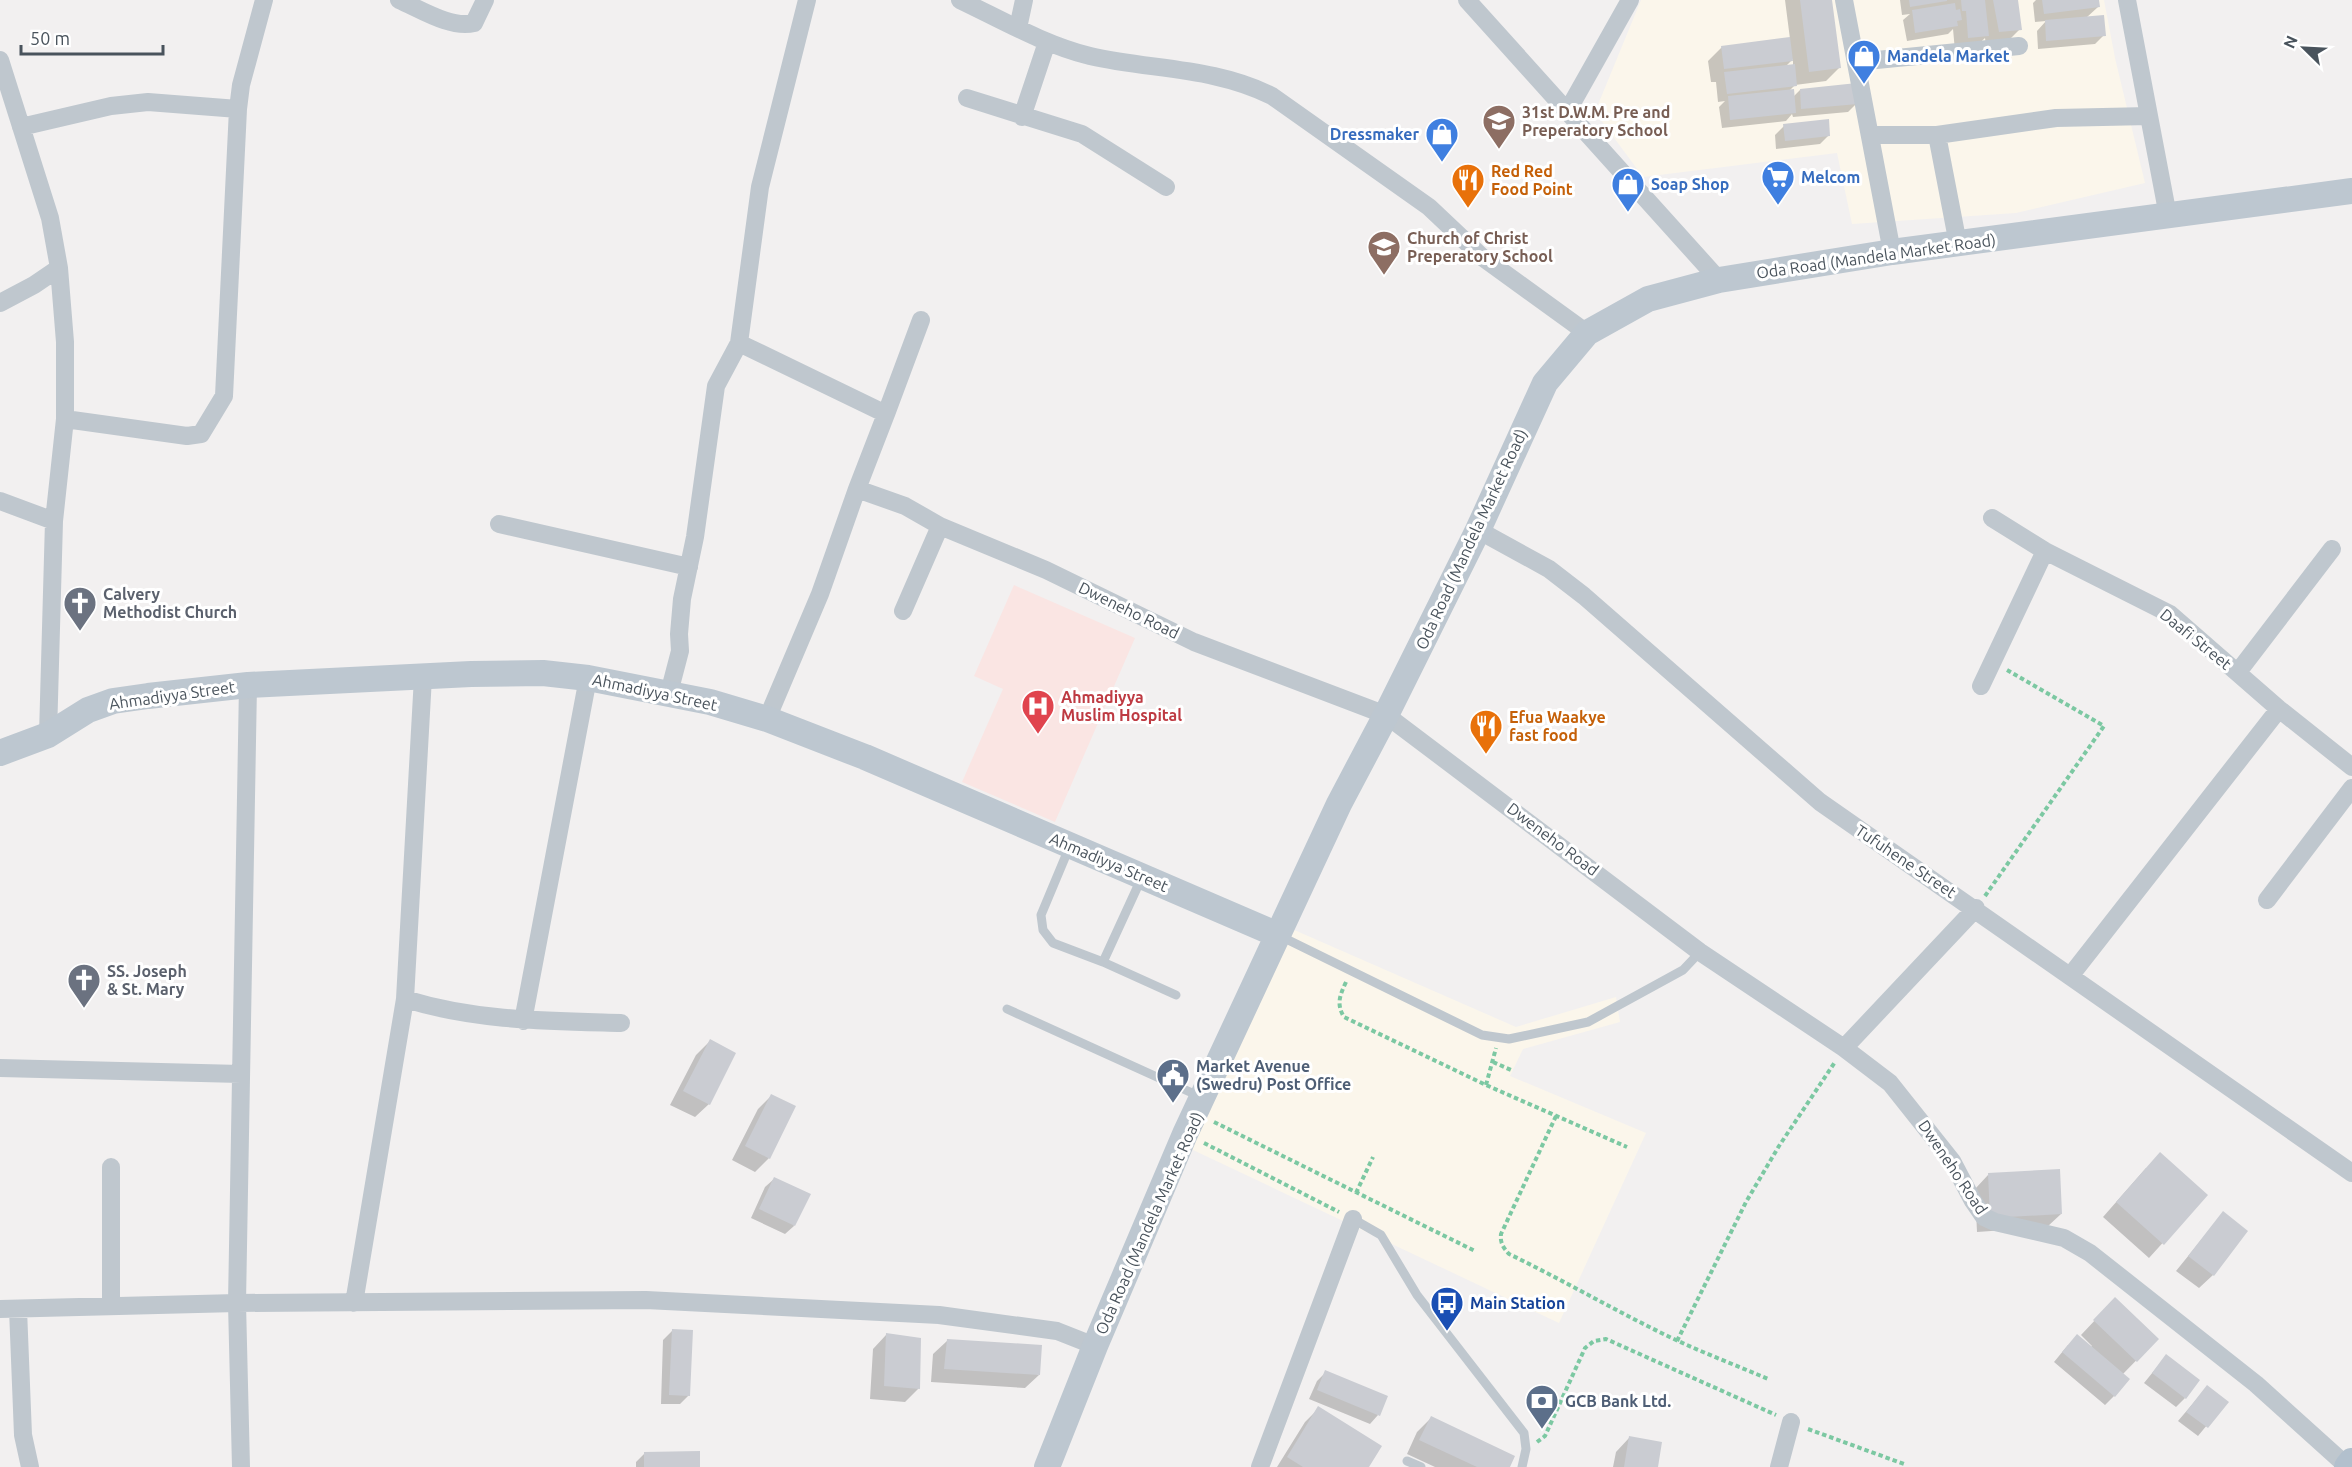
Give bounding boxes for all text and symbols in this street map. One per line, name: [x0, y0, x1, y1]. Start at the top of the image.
scale bar: [21, 18, 164, 56]
north arrow: [2274, 18, 2334, 78]
text: 50 m: [30, 28, 70, 48]
text: N: [2280, 33, 2301, 51]
shop icon: Mandela Market: [1846, 38, 1882, 85]
place label: Mandela Market: [1887, 47, 2010, 65]
school or university icon: 31st D.W.M. Pre and Preperatory School: [1481, 103, 1517, 150]
place label: 31st D.W.M. Pre and Preperatory School: [1522, 103, 1670, 139]
shop icon: Dressmaker: [1424, 116, 1460, 163]
place label: Dressmaker: [1330, 125, 1419, 143]
supermarket icon: Melcom: [1760, 159, 1796, 206]
restaurant icon: Red Red Food Point: [1450, 162, 1486, 209]
place label: Red Red Food Point: [1491, 162, 1573, 198]
shop icon: Soap Shop: [1610, 166, 1646, 213]
place label: Melcom: [1801, 168, 1860, 186]
place label: Soap Shop: [1651, 175, 1729, 193]
school or university icon: Church of Christ Preperatory School: [1366, 229, 1402, 276]
place label: Church of Christ Preperatory School: [1407, 229, 1553, 265]
street label: Oda Road (Mandela Market Road): [1755, 230, 1997, 283]
street label: Oda Road (Mandela Market Road): [1412, 426, 1531, 653]
street label: Dweneho Road: [1076, 578, 1182, 642]
church icon: Calvery Methodist Church: [62, 585, 98, 632]
place label: Calvery Methodist Church: [103, 585, 237, 621]
street label: Daafi Street: [2157, 605, 2236, 674]
street label: Ahmadiyya Street: [591, 670, 720, 714]
street label: Ahmadiyya Street: [108, 677, 237, 713]
hospital icon: Ahmadiyya Muslim Hospital: [1020, 688, 1056, 735]
place label: Ahmadiyya Muslim Hospital: [1061, 688, 1182, 724]
restaurant icon: Efua Waakye fast food: [1468, 708, 1504, 755]
place label: Efua Waakye fast food: [1509, 708, 1606, 744]
street label: Dweneho Road: [1504, 799, 1602, 879]
street label: Tufuhene Street: [1852, 821, 1960, 902]
street label: Ahmadiyya Street: [1047, 829, 1172, 895]
church icon: SS. Joseph & St. Mary: [66, 962, 102, 1009]
place label: SS. Joseph & St. Mary: [107, 962, 187, 998]
public building icon: Market Avenue (Swedru) Post Office: [1155, 1057, 1191, 1104]
place label: Market Avenue (Swedru) Post Office: [1196, 1057, 1351, 1094]
street label: Oda Road (Mandela Market Road): [1092, 1109, 1207, 1337]
street label: Dweneho Road: [1915, 1117, 1991, 1217]
bus stop icon: Main Station: [1429, 1285, 1465, 1332]
place label: Main Station: [1470, 1294, 1565, 1312]
bank icon: GCB Bank Ltd.: [1524, 1383, 1560, 1430]
place label: GCB Bank Ltd.: [1565, 1392, 1671, 1410]

